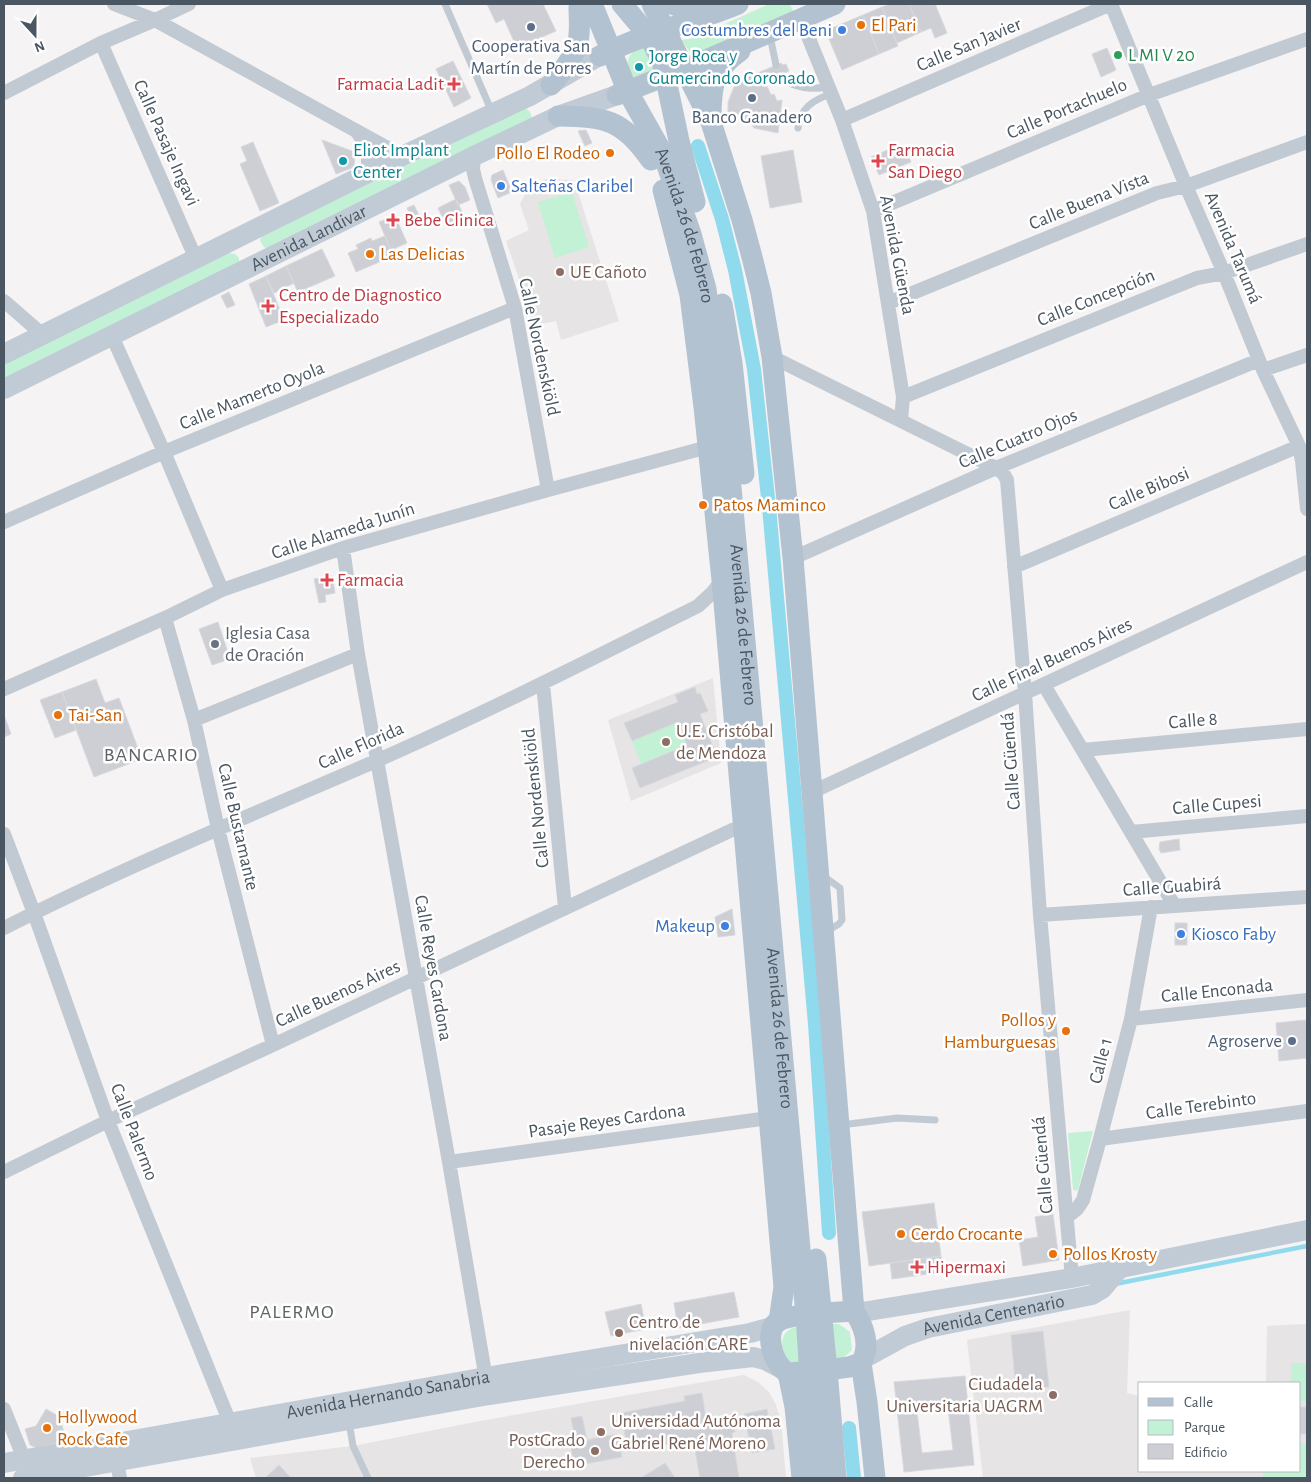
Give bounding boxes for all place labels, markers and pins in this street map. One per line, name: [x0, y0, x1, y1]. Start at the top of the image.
place label: El Pari: [871, 16, 917, 35]
marker: El Pari: [855, 19, 867, 31]
marker: Cooperativa San Martín de Porres: [525, 21, 537, 33]
place label: Costumbres del Beni: [681, 21, 832, 40]
marker: Costumbres del Beni: [836, 24, 848, 36]
place label: Cooperativa San Martín de Porres: [470, 37, 592, 78]
place label: L MI V 20: [1128, 46, 1195, 65]
place label: Jorge Roca y Gumercindo Coronado: [649, 47, 815, 88]
marker: L MI V 20: [1112, 49, 1124, 61]
marker: Jorge Roca y Gumercindo Coronado: [633, 61, 645, 73]
place label: Farmacia Ladit: [337, 75, 444, 94]
marker: Farmacia Ladit: [448, 78, 460, 90]
marker: Banco Ganadero: [746, 92, 758, 104]
place label: Banco Ganadero: [692, 108, 812, 127]
place label: Eliot Implant Center: [353, 141, 449, 182]
place label: Farmacia San Diego: [888, 141, 962, 182]
place label: Pollo El Rodeo: [496, 144, 600, 163]
marker: Pollo El Rodeo: [604, 147, 616, 159]
marker: Eliot Implant Center: [337, 155, 349, 167]
marker: Farmacia San Diego: [872, 155, 884, 167]
place label: Salteñas Claribel: [511, 177, 633, 196]
marker: Salteñas Claribel: [495, 180, 507, 192]
place label: Bebe Clinica: [404, 211, 494, 230]
marker: Bebe Clinica: [386, 213, 400, 227]
place label: Las Delicias: [380, 245, 465, 264]
marker: Las Delicias: [364, 248, 376, 260]
place label: UE Cañoto: [570, 263, 647, 282]
marker: UE Cañoto: [554, 266, 566, 278]
place label: Centro de Diagnostico Especializado: [279, 286, 442, 327]
marker: Centro de Diagnostico Especializado: [261, 299, 275, 313]
place label: Patos Maminco: [713, 496, 826, 515]
marker: Patos Maminco: [697, 499, 709, 511]
place label: Farmacia: [337, 571, 404, 590]
marker: Farmacia: [321, 574, 333, 586]
place label: Iglesia Casa de Oración: [225, 624, 311, 665]
marker: Iglesia Casa de Oración: [209, 638, 221, 650]
place label: Tai-San: [68, 706, 122, 725]
marker: Tai-San: [52, 709, 64, 721]
place label: U.E. Cristóbal de Mendoza: [676, 722, 774, 763]
marker: U.E. Cristóbal de Mendoza: [660, 736, 672, 748]
place label: Makeup: [655, 917, 715, 936]
marker: Makeup: [719, 920, 731, 932]
place label: Kiosco Faby: [1191, 925, 1276, 944]
marker: Kiosco Faby: [1175, 928, 1187, 940]
place label: Pollos y Hamburguesas: [944, 1011, 1056, 1052]
marker: Pollos y Hamburguesas: [1060, 1025, 1072, 1037]
place label: Agroserve: [1208, 1032, 1282, 1051]
marker: Agroserve: [1286, 1035, 1298, 1047]
place label: Cerdo Crocante: [911, 1225, 1023, 1244]
marker: Cerdo Crocante: [895, 1228, 907, 1240]
place label: Pollos Krosty: [1063, 1245, 1157, 1264]
marker: Pollos Krosty: [1047, 1248, 1059, 1260]
place label: Hipermaxi: [927, 1258, 1006, 1277]
marker: Hipermaxi: [911, 1261, 923, 1273]
place label: Centro de nivelación CARE: [629, 1313, 748, 1354]
marker: Centro de nivelación CARE: [613, 1327, 625, 1339]
place label: Ciudadela Universitaria UAGRM: [886, 1375, 1043, 1416]
marker: Ciudadela Universitaria UAGRM: [1047, 1389, 1059, 1401]
place label: Hollywood Rock Cafe: [57, 1408, 138, 1449]
place label: Universidad Autónoma Gabriel René Moreno: [611, 1412, 781, 1453]
marker: Hollywood Rock Cafe: [41, 1422, 53, 1434]
marker: Universidad Autónoma Gabriel René Moreno: [595, 1426, 607, 1438]
place label: PostGrado Derecho: [509, 1431, 585, 1472]
marker: PostGrado Derecho: [589, 1445, 601, 1457]

